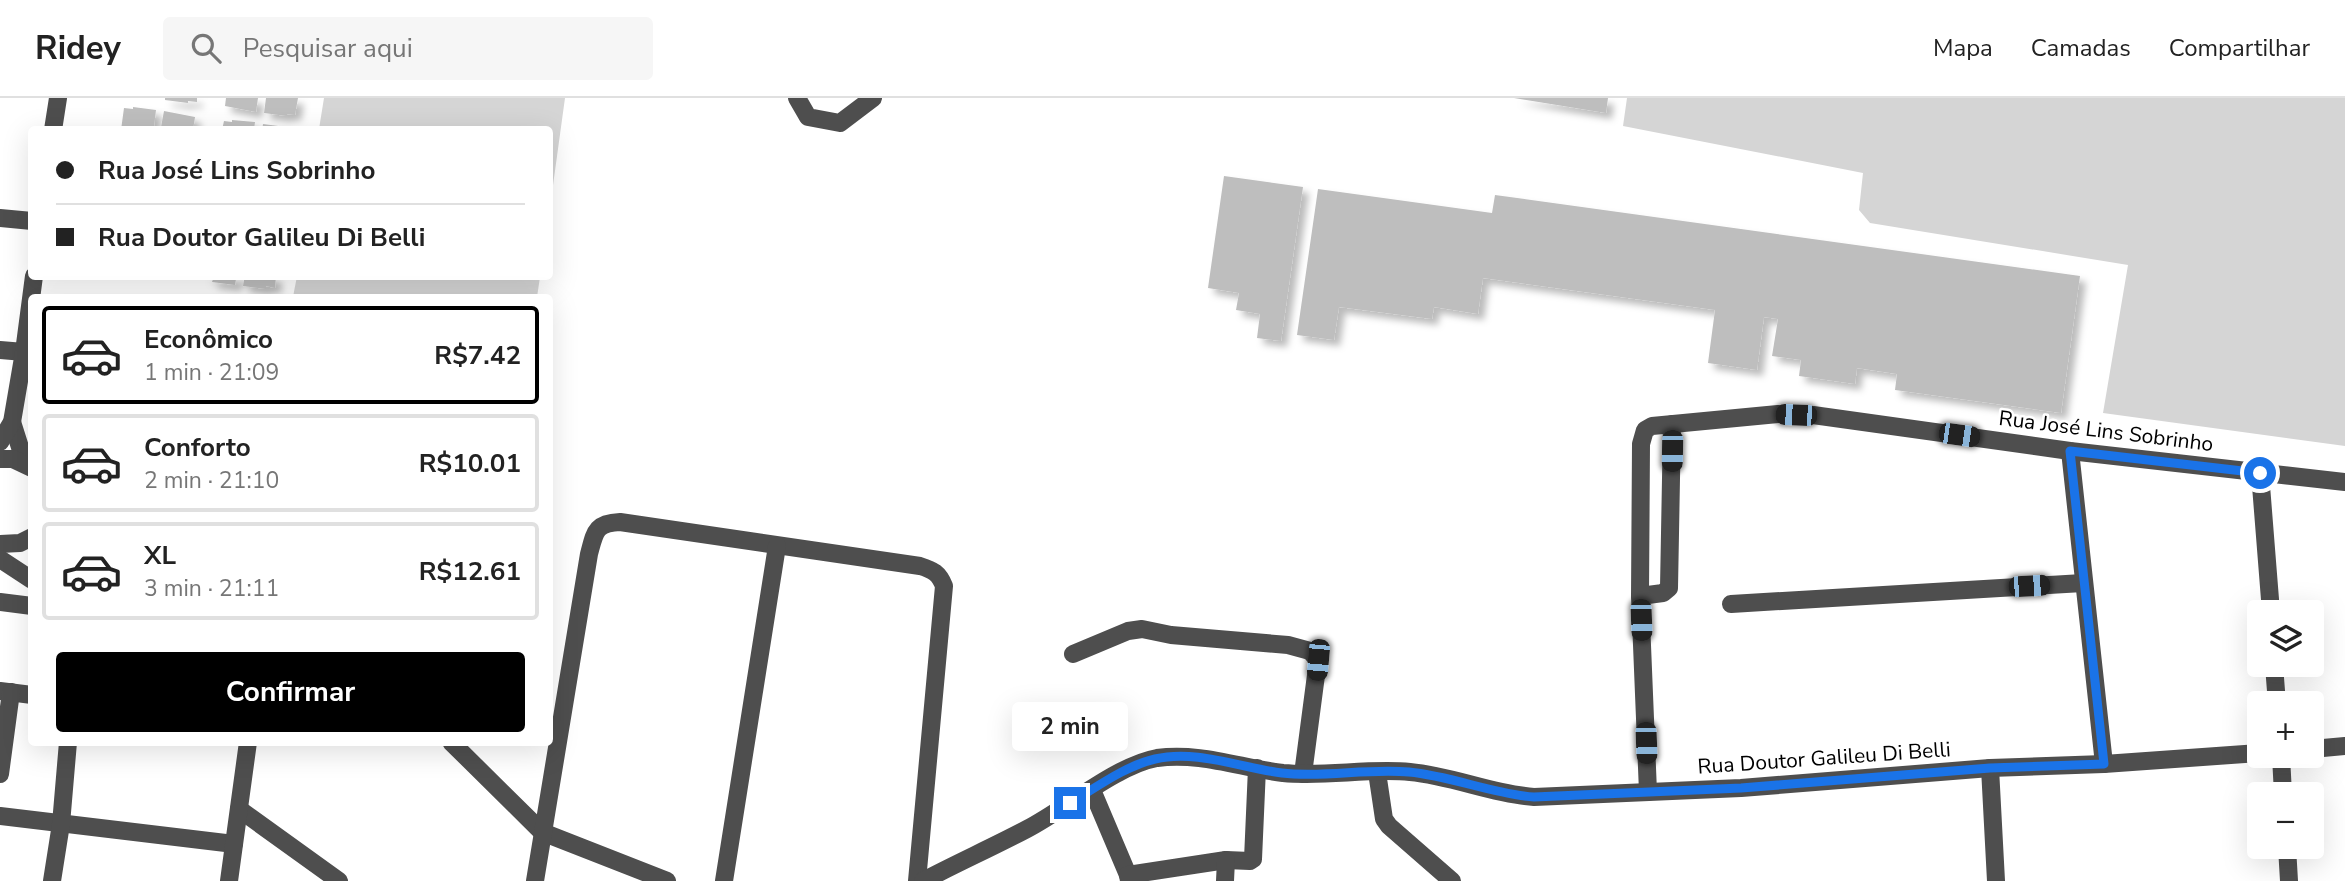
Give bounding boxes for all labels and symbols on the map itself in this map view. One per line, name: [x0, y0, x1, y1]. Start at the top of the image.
car: [1775, 404, 1818, 426]
street label: Rua José Lins Sobrinho: [1997, 404, 2215, 458]
car: [1937, 422, 1982, 448]
car: [1662, 430, 1683, 472]
route start: [2244, 457, 2276, 489]
car: [2008, 574, 2051, 598]
car: [1630, 599, 1653, 641]
car: [1306, 638, 1331, 682]
callout: 2 min: [1012, 702, 1128, 750]
car: [1635, 722, 1658, 764]
street label: Rua Doutor Galileu Di Belli: [1696, 735, 1952, 781]
route end: [1054, 787, 1086, 819]

